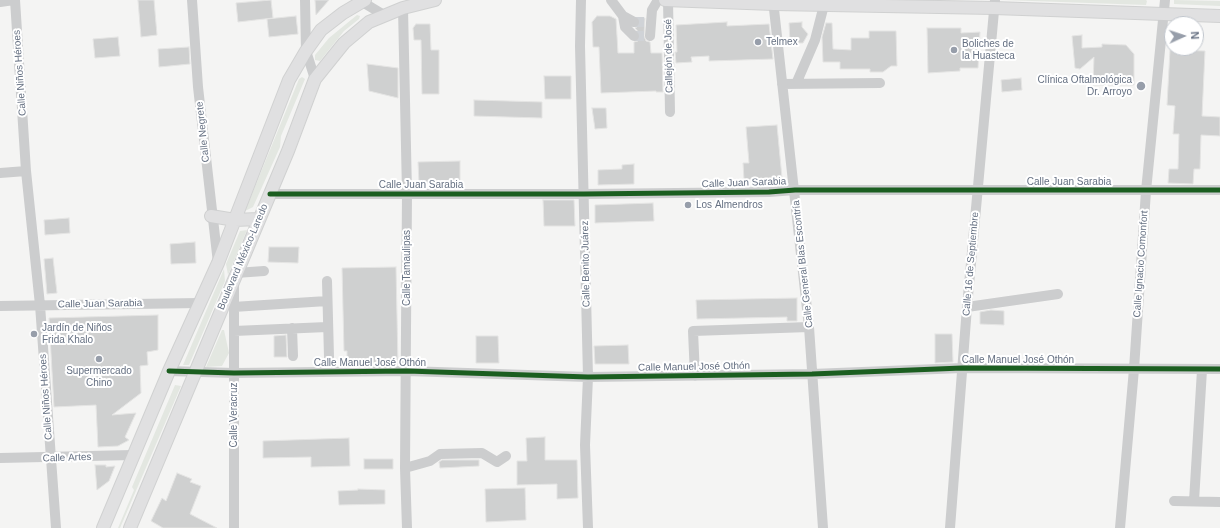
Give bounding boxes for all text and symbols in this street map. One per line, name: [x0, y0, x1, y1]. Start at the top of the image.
north arrow: [1164, 16, 1204, 56]
street label: Callejón de José: [662, 19, 676, 93]
street label: Calle Niños Héroes: [11, 30, 29, 116]
text: N: [1189, 31, 1201, 40]
place label: Telmex: [766, 36, 798, 48]
marker: Telmex: [753, 37, 763, 47]
place label: Boliches de la Huasteca: [962, 38, 1015, 62]
marker: Boliches de la Huasteca: [949, 45, 959, 55]
place label: Clínica Oftalmológica Dr. Arroyo: [1038, 74, 1132, 98]
marker: Clínica Oftalmológica Dr. Arroyo: [1135, 80, 1147, 92]
street label: Calle Negrete: [194, 101, 212, 163]
street label: Calle Juan Sarabia: [702, 176, 786, 190]
street label: Calle Juan Sarabia: [1027, 176, 1111, 188]
street label: Calle Juan Sarabia: [379, 179, 463, 191]
place label: Los Almendros: [696, 199, 763, 211]
marker: Los Almendros: [683, 200, 693, 210]
street label: Calle General Blas Escontría: [790, 200, 816, 328]
street label: Boulevard México-Laredo: [215, 202, 271, 312]
street label: Calle Ignacio Comonfort: [1131, 210, 1151, 318]
street label: Calle 16 de Septiembre: [960, 211, 982, 317]
street label: Calle Benito Juárez: [579, 221, 593, 307]
street label: Calle Tamaulipas: [401, 230, 413, 306]
street label: Calle Juan Sarabia: [58, 297, 142, 311]
place label: Jardín de Niños Frida Khalo: [42, 322, 112, 346]
marker: Jardín de Niños Frida Khalo: [29, 329, 39, 339]
street label: Calle Niños Héroes: [37, 354, 55, 440]
marker: Supermercado Chino: [94, 354, 104, 364]
street label: Calle Manuel José Othón: [962, 354, 1074, 366]
street label: Calle Manuel José Othón: [314, 357, 426, 369]
street label: Calle Manuel José Othón: [638, 360, 750, 374]
place label: Supermercado Chino: [66, 365, 132, 388]
street label: Calle Veracruz: [228, 382, 240, 448]
street label: Calle Artes: [42, 451, 92, 465]

